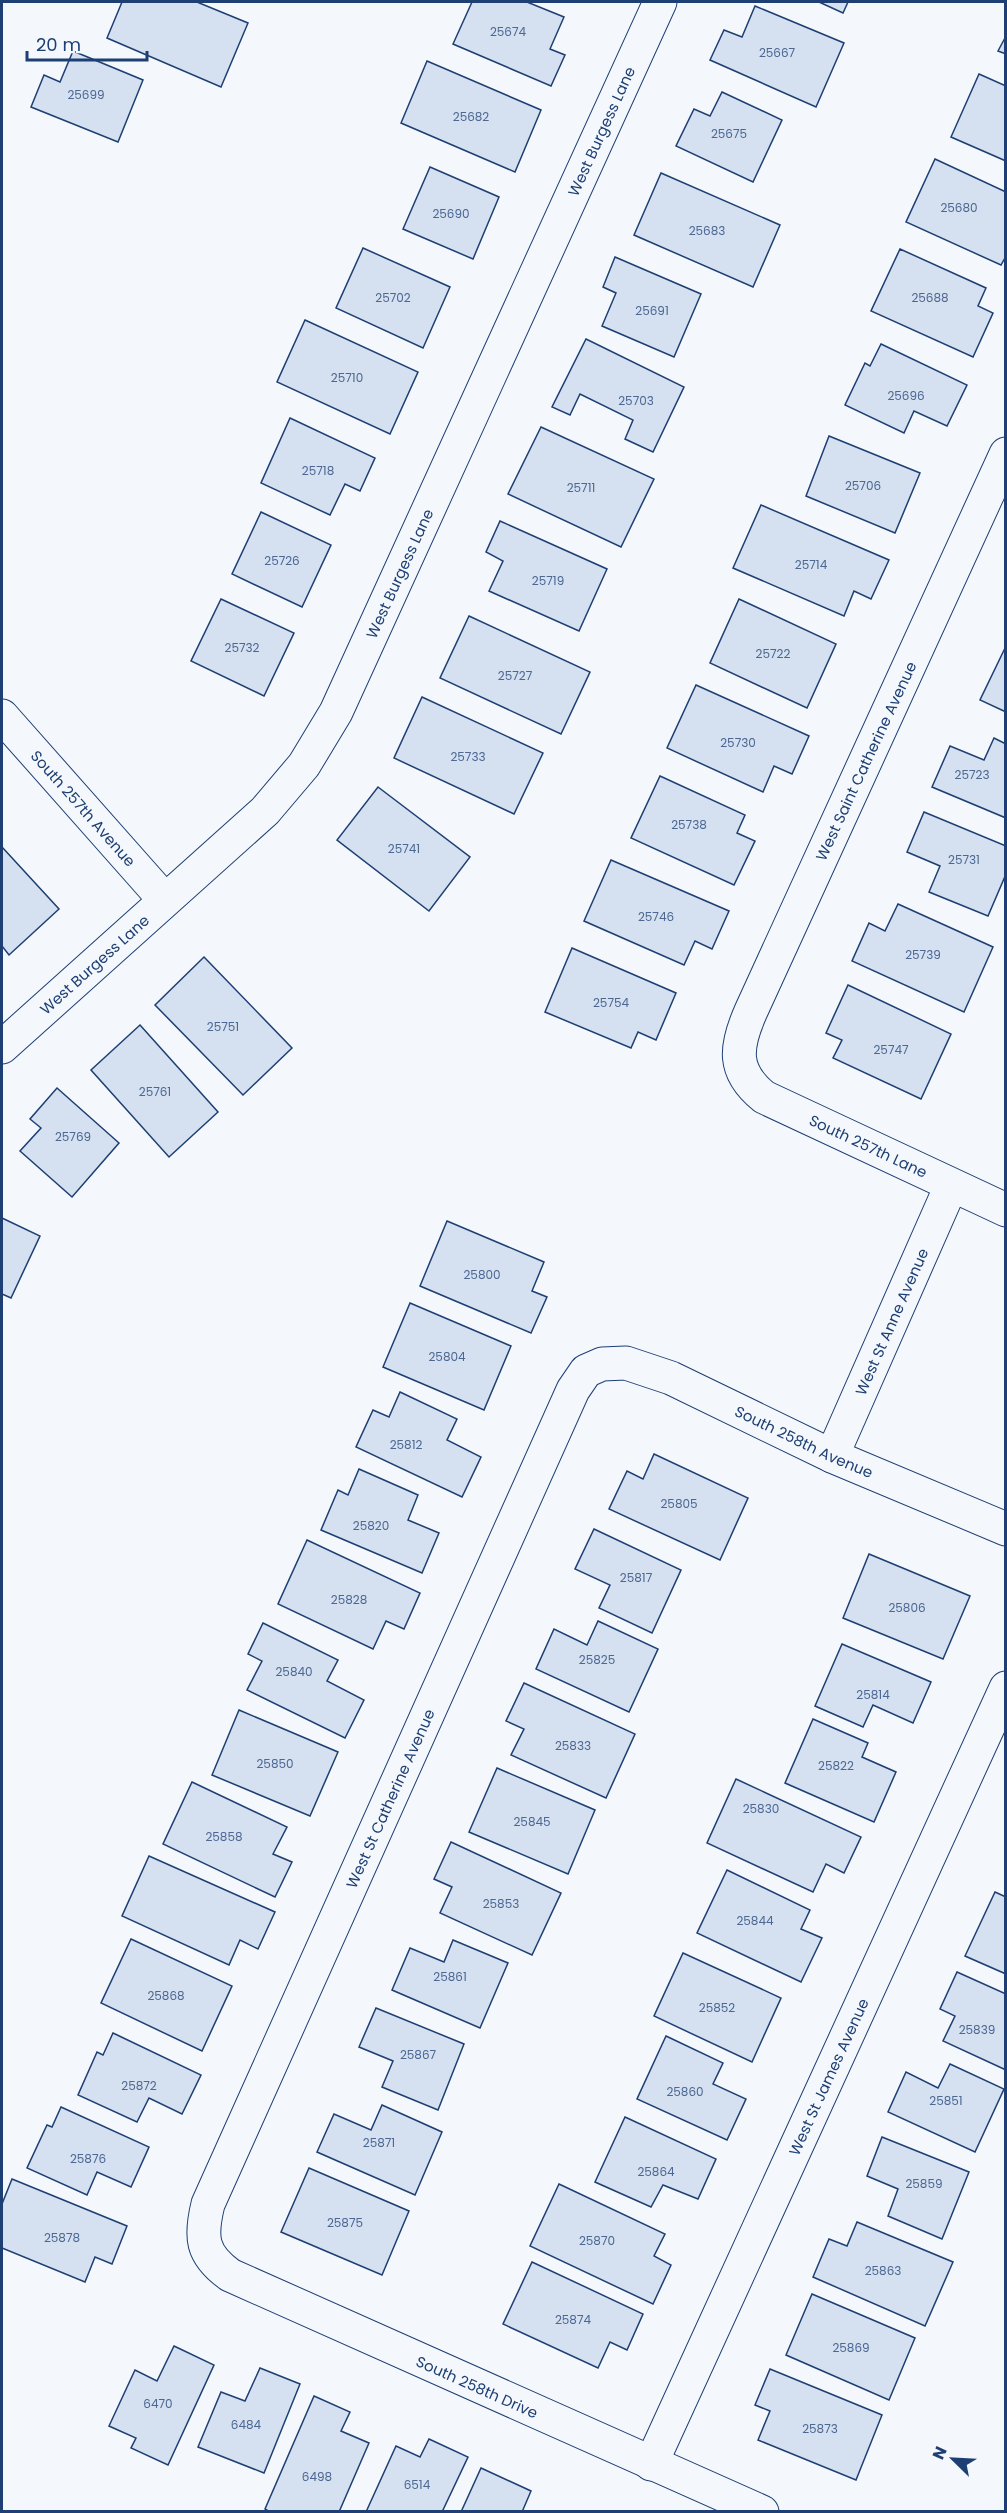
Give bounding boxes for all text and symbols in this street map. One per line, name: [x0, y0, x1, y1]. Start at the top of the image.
house number: 25674: [490, 23, 527, 40]
scale bar: [27, 24, 147, 62]
text: 20 m: [36, 32, 81, 57]
house number: 25667: [759, 44, 796, 61]
street label: West Burgess Lane: [562, 63, 640, 199]
house number: 25699: [67, 86, 105, 103]
house number: 25682: [453, 108, 489, 125]
house number: 25675: [711, 125, 747, 142]
house number: 25680: [940, 199, 978, 216]
house number: 25690: [432, 205, 470, 222]
house number: 25683: [689, 222, 725, 239]
house number: 25702: [375, 289, 411, 306]
house number: 25688: [911, 289, 949, 306]
house number: 25691: [635, 302, 669, 319]
house number: 25710: [331, 369, 363, 386]
house number: 25696: [887, 387, 925, 404]
house number: 25703: [618, 392, 654, 409]
house number: 25718: [302, 462, 334, 479]
house number: 25706: [845, 477, 881, 494]
house number: 25711: [567, 479, 595, 496]
street label: West Burgess Lane: [361, 505, 438, 642]
house number: 25726: [264, 552, 300, 569]
house number: 25714: [795, 556, 828, 573]
house number: 25719: [532, 572, 564, 589]
house number: 25732: [225, 639, 260, 656]
house number: 25722: [756, 645, 790, 662]
street label: West Saint Catherine Avenue: [811, 658, 921, 864]
house number: 25727: [498, 667, 533, 684]
house number: 25730: [720, 734, 756, 751]
street label: South 257th Avenue: [26, 745, 141, 871]
house number: 25733: [450, 748, 486, 765]
house number: 25723: [955, 766, 989, 783]
house number: 25738: [671, 816, 707, 833]
house number: 25741: [388, 840, 420, 857]
house number: 25731: [948, 851, 980, 868]
house number: 25746: [638, 908, 674, 925]
street label: West Burgess Lane: [35, 909, 154, 1019]
house number: 25739: [905, 946, 941, 963]
house number: 25754: [593, 994, 629, 1011]
house number: 25751: [207, 1018, 239, 1035]
house number: 25747: [873, 1041, 909, 1058]
house number: 25761: [139, 1083, 171, 1100]
street label: South 257th Lane: [806, 1109, 931, 1182]
house number: 25769: [55, 1128, 91, 1145]
street label: West St Anne Avenue: [850, 1245, 933, 1398]
house number: 25800: [463, 1266, 501, 1283]
house number: 25804: [428, 1348, 466, 1365]
street label: South 258th Avenue: [732, 1400, 876, 1483]
house number: 25812: [390, 1436, 422, 1453]
house number: 25805: [660, 1495, 698, 1512]
house number: 25820: [353, 1517, 389, 1534]
house number: 25817: [620, 1569, 653, 1586]
house number: 25828: [331, 1591, 367, 1608]
house number: 25806: [888, 1599, 926, 1616]
house number: 25825: [579, 1651, 615, 1668]
house number: 25840: [275, 1663, 313, 1680]
house number: 25814: [856, 1686, 890, 1703]
street label: West St Catherine Avenue: [341, 1705, 439, 1891]
house number: 25833: [555, 1737, 591, 1754]
house number: 25850: [256, 1755, 294, 1772]
house number: 25822: [818, 1757, 854, 1774]
house number: 25830: [743, 1800, 779, 1817]
house number: 25845: [513, 1813, 551, 1830]
house number: 25858: [205, 1828, 243, 1845]
house number: 25853: [483, 1895, 519, 1912]
house number: 25844: [736, 1912, 774, 1929]
house number: 25861: [433, 1968, 467, 1985]
house number: 25868: [147, 1987, 185, 2004]
street label: West St James Avenue: [783, 1995, 873, 2159]
house number: 25852: [699, 1999, 735, 2016]
house number: 25839: [959, 2021, 995, 2038]
house number: 25867: [400, 2046, 437, 2063]
house number: 25872: [121, 2077, 157, 2094]
house number: 25860: [666, 2083, 704, 2100]
house number: 25851: [929, 2092, 963, 2109]
house number: 25871: [363, 2134, 395, 2151]
house number: 25876: [70, 2150, 106, 2167]
house number: 25864: [637, 2163, 675, 2180]
house number: 25859: [905, 2175, 943, 2192]
house number: 25875: [327, 2214, 363, 2231]
house number: 25878: [44, 2229, 80, 2246]
house number: 25870: [579, 2232, 615, 2249]
house number: 25863: [865, 2262, 901, 2279]
house number: 25874: [555, 2311, 592, 2328]
house number: 25869: [832, 2339, 870, 2356]
street label: South 258th Drive: [413, 2351, 541, 2423]
house number: 6470: [143, 2395, 173, 2412]
house number: 6484: [231, 2416, 262, 2433]
house number: 25873: [802, 2420, 838, 2437]
north arrow: [923, 2429, 983, 2489]
text: N: [927, 2443, 953, 2463]
house number: 6498: [302, 2468, 332, 2485]
house number: 6514: [404, 2476, 431, 2493]

